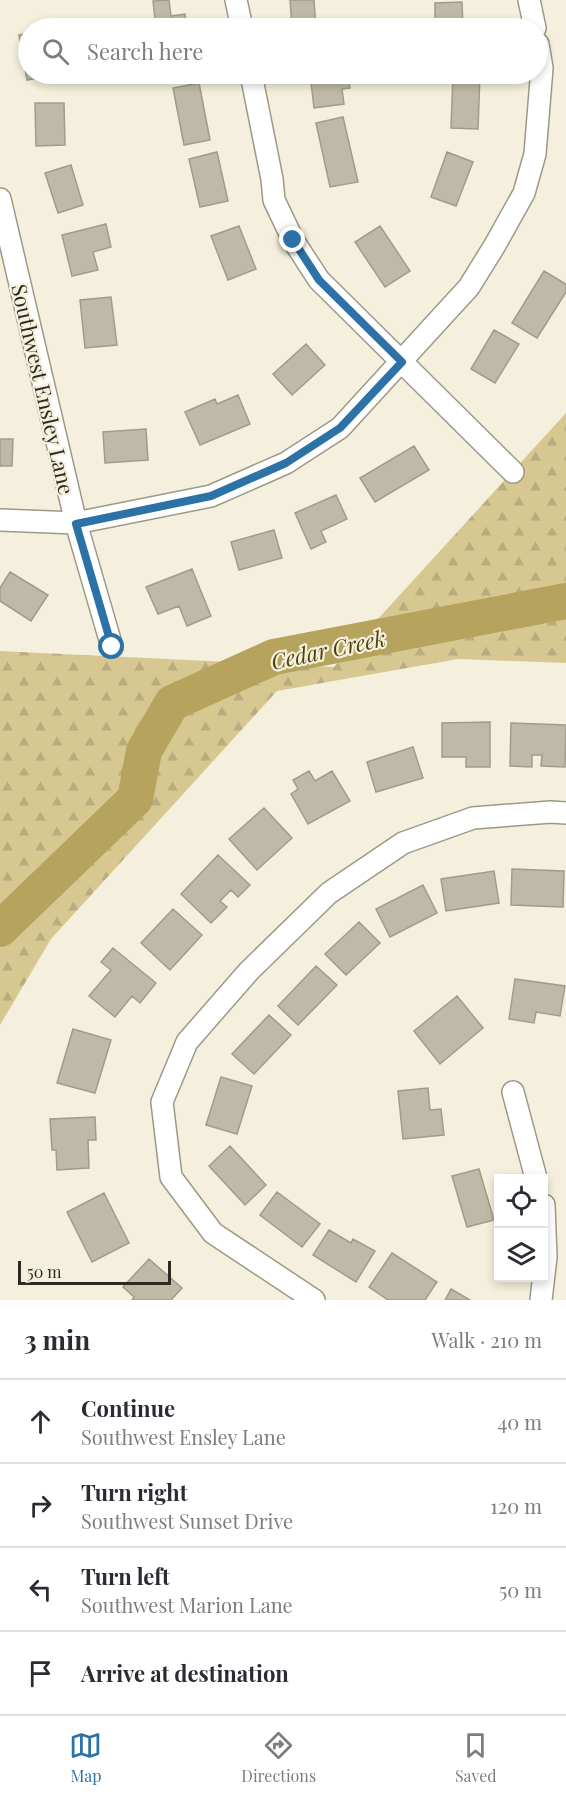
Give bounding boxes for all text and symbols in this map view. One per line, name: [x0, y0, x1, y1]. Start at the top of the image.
search box: [18, 18, 548, 84]
icon: search: [39, 35, 72, 68]
text: Search here: [87, 36, 203, 66]
route end: [279, 226, 305, 252]
street label: Southwest Ensley Lane: [6, 281, 82, 497]
water label: Cedar Creek: [268, 622, 388, 676]
route start: [98, 633, 124, 659]
map controls: [494, 1174, 548, 1282]
button: locate: [494, 1174, 548, 1228]
button: layers: [494, 1228, 548, 1282]
scale bar: [18, 1258, 171, 1286]
text: 50 m: [27, 1261, 61, 1282]
text: 3 min: [24, 1322, 90, 1357]
text: Walk · 210 m: [432, 1326, 542, 1353]
text: Continue: [81, 1393, 175, 1423]
icon: ahead: [24, 1405, 57, 1438]
text: 40 m: [497, 1408, 542, 1435]
text: Southwest Ensley Lane: [81, 1423, 286, 1450]
text: Turn right: [81, 1477, 187, 1507]
icon: right: [24, 1489, 57, 1522]
text: 120 m: [490, 1492, 542, 1519]
text: Southwest Sunset Drive: [81, 1507, 293, 1534]
text: Turn left: [81, 1561, 170, 1591]
icon: left: [24, 1573, 57, 1606]
text: 50 m: [499, 1576, 542, 1603]
text: Southwest Marion Lane: [81, 1591, 293, 1618]
icon: arrive: [24, 1657, 57, 1690]
text: Arrive at destination: [81, 1658, 289, 1688]
tab: Map: [69, 1729, 102, 1786]
tab: Directions: [241, 1729, 316, 1786]
tab: Saved: [455, 1729, 497, 1786]

